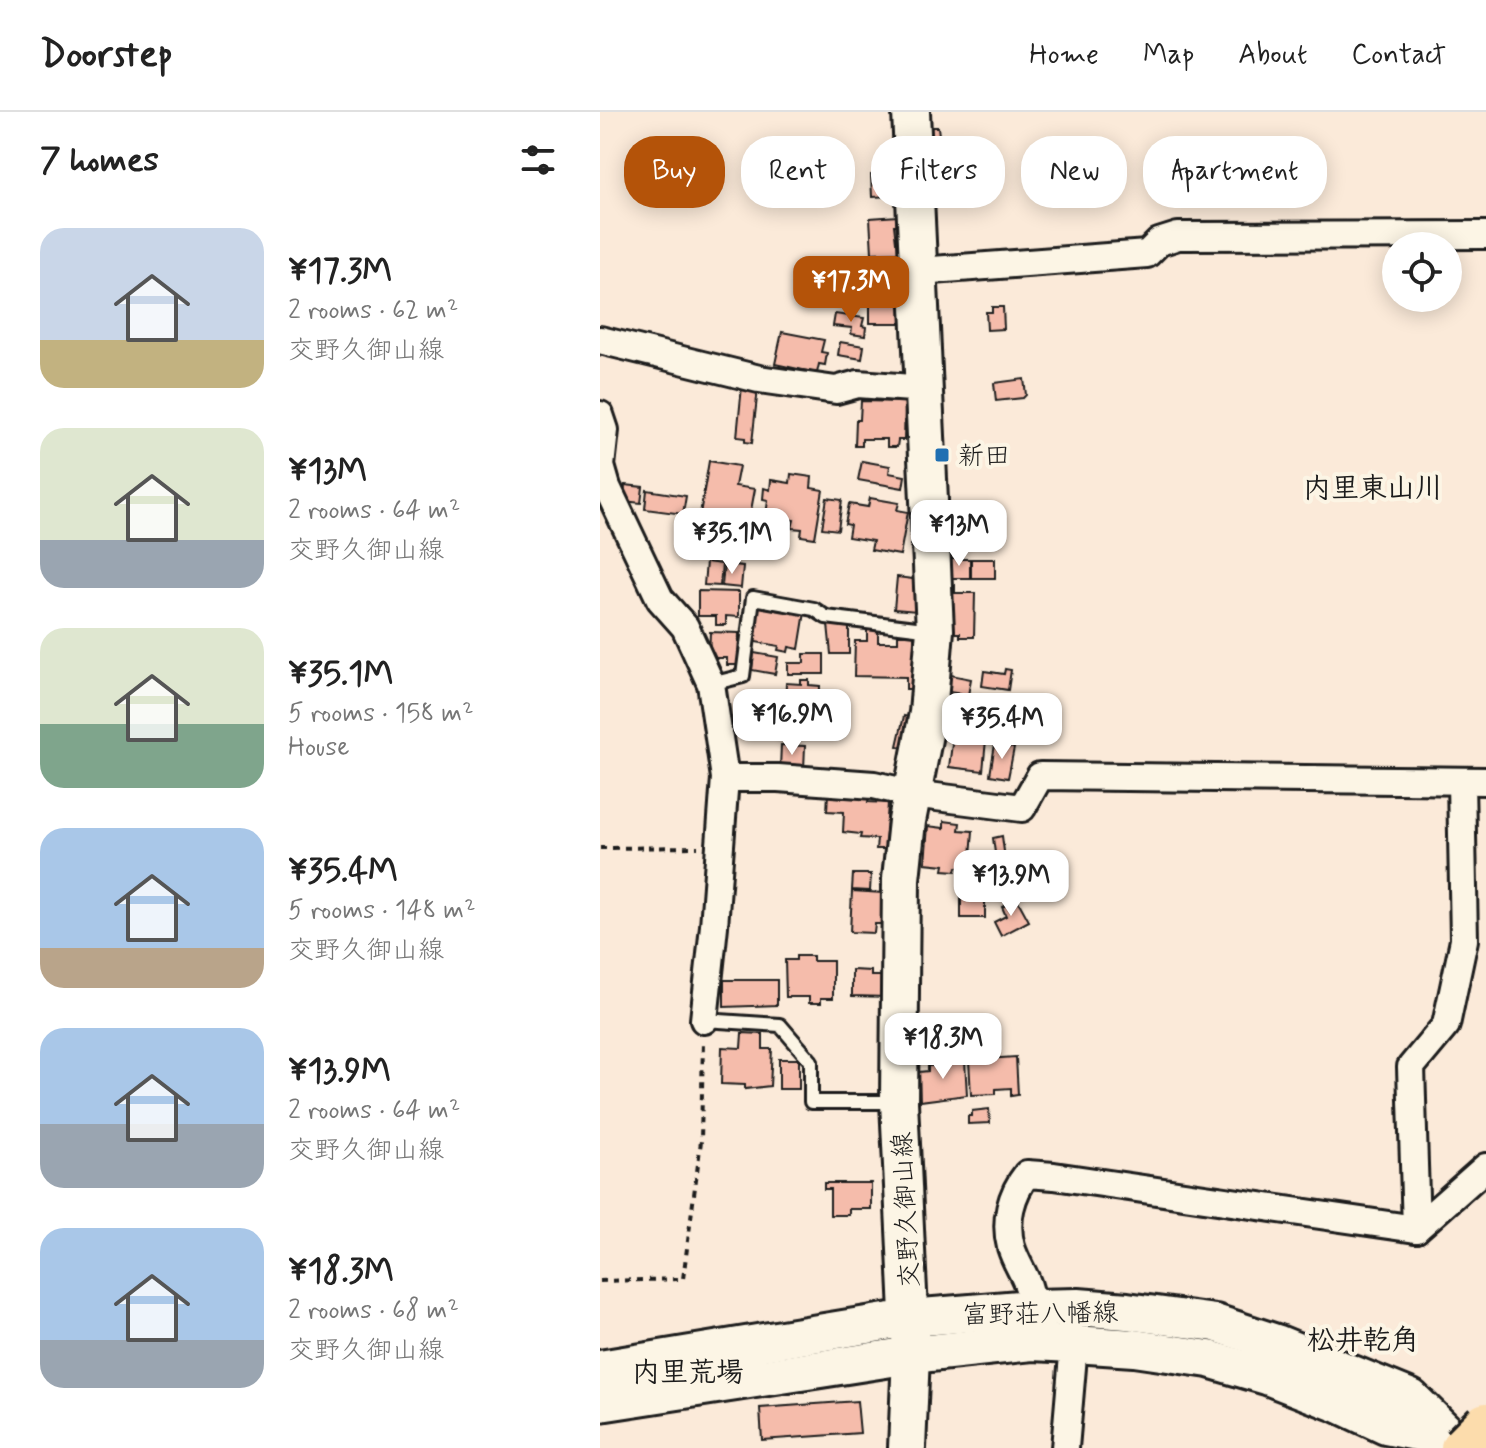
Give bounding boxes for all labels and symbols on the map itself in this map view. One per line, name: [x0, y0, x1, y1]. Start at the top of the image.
pin: ¥17.3M: [786, 256, 916, 324]
place label: 新田: [958, 440, 1010, 474]
marker: 新田: [933, 446, 951, 464]
district label: 内里東山川: [1303, 471, 1443, 508]
pin: ¥13M: [912, 500, 1006, 568]
pin: ¥35.1M: [667, 508, 797, 576]
pin: ¥16.9M: [727, 689, 857, 757]
pin: ¥35.4M: [937, 693, 1067, 761]
pin: ¥13.9M: [946, 850, 1076, 918]
pin: ¥18.3M: [878, 1013, 1008, 1081]
street label: 交野久御山線: [886, 1131, 928, 1289]
street label: 富野荘八幡線: [962, 1297, 1118, 1333]
district label: 松井乾角: [1307, 1323, 1419, 1360]
district label: 内里荒場: [632, 1355, 744, 1392]

